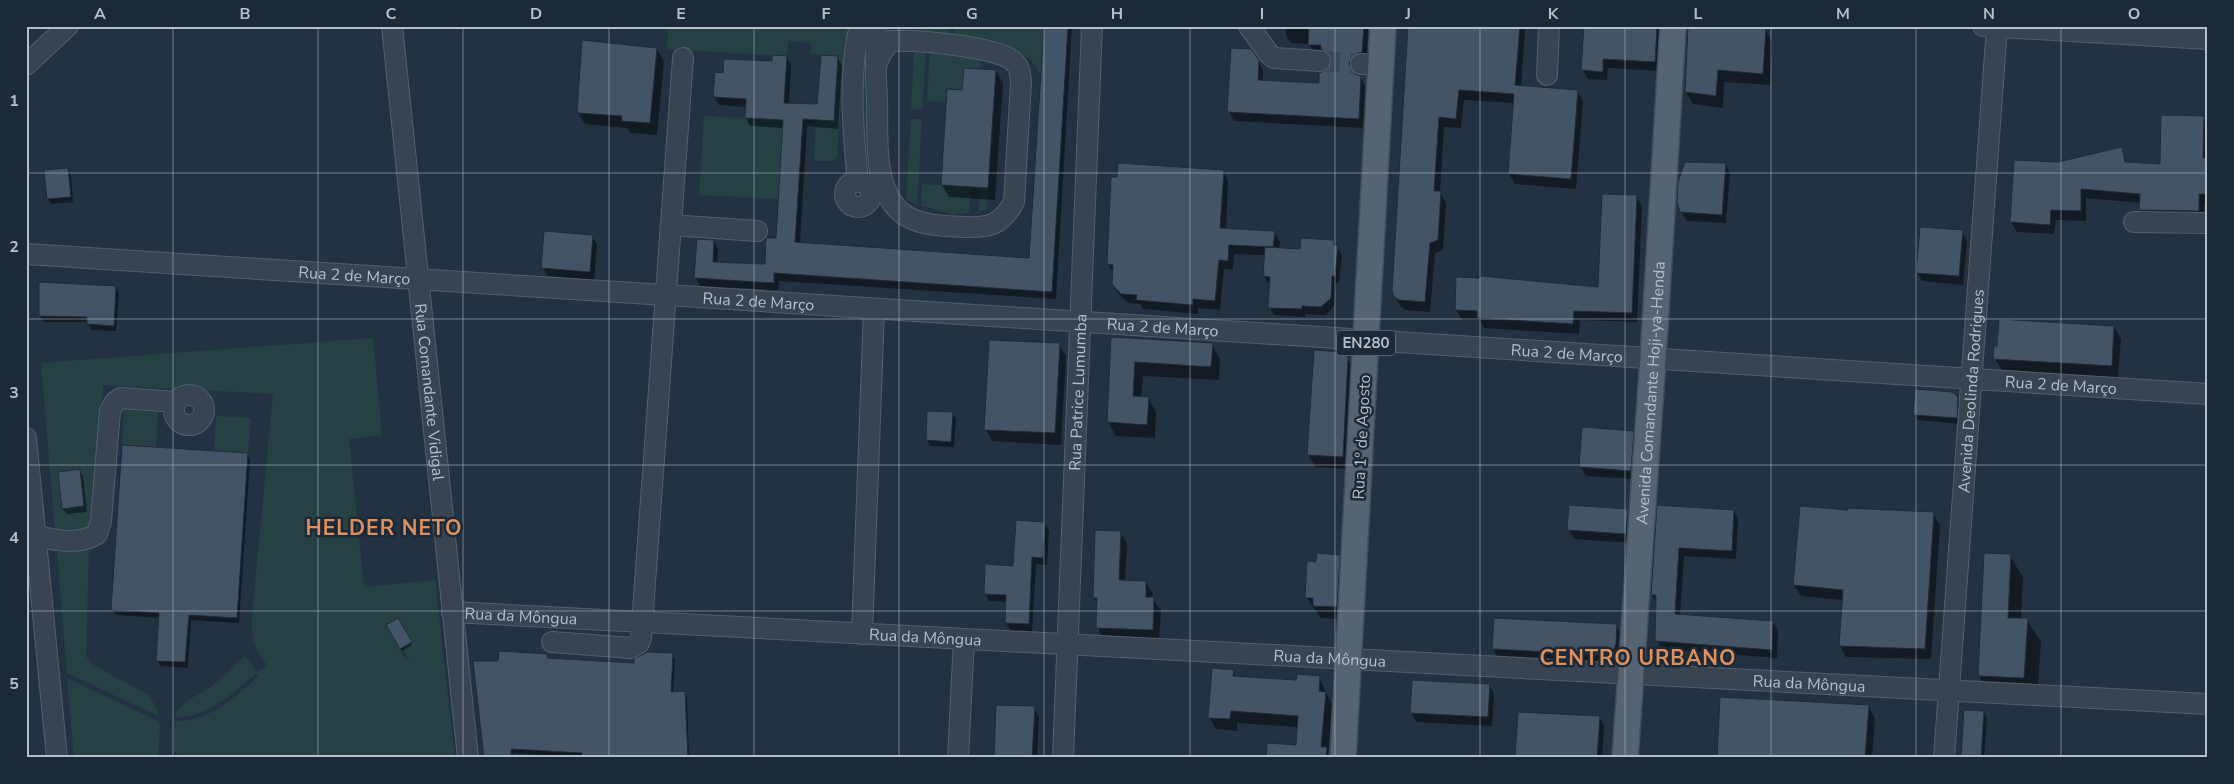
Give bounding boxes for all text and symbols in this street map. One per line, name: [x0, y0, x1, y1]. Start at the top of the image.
text: A: [94, 3, 106, 25]
text: B: [239, 3, 251, 25]
text: C: [386, 3, 397, 25]
text: D: [530, 3, 542, 25]
text: E: [676, 3, 686, 25]
text: F: [822, 3, 831, 25]
text: G: [966, 3, 978, 25]
text: H: [1111, 3, 1123, 25]
text: I: [1260, 3, 1264, 25]
text: J: [1404, 3, 1411, 25]
text: K: [1548, 3, 1560, 25]
text: L: [1694, 3, 1703, 25]
text: M: [1836, 3, 1850, 25]
text: N: [1983, 3, 1995, 25]
text: O: [2128, 3, 2140, 25]
text: 1: [9, 90, 19, 112]
text: 2: [9, 236, 19, 258]
street label: Avenida Comandante Hoji-ya-Henda: [1631, 260, 1671, 525]
street label: Rua 2 de Março: [298, 262, 411, 291]
street label: Rua 2 de Março: [702, 287, 815, 317]
street label: Avenida Deolinda Rodrigues: [1953, 288, 1990, 494]
street label: Rua Comandante Vidigal: [409, 302, 449, 482]
street label: Rua Patrice Lumumba: [1064, 313, 1093, 471]
street label: Rua 2 de Março: [1106, 313, 1219, 342]
road number: EN280: [1337, 330, 1395, 356]
street label: Rua 2 de Março: [1510, 339, 1623, 368]
street label: Rua 2 de Março: [2004, 371, 2117, 400]
street label: Rua 1º de Agosto: [1348, 374, 1376, 500]
text: 3: [9, 382, 19, 404]
district label: HELDER NETO: [306, 514, 462, 542]
text: 4: [9, 527, 19, 549]
street label: Rua da Môngua: [464, 603, 578, 631]
street label: Rua da Môngua: [868, 624, 982, 652]
district label: CENTRO URBANO: [1539, 644, 1737, 672]
street label: Rua da Môngua: [1273, 645, 1387, 673]
street label: Rua da Môngua: [1752, 670, 1866, 698]
text: 5: [9, 673, 19, 695]

